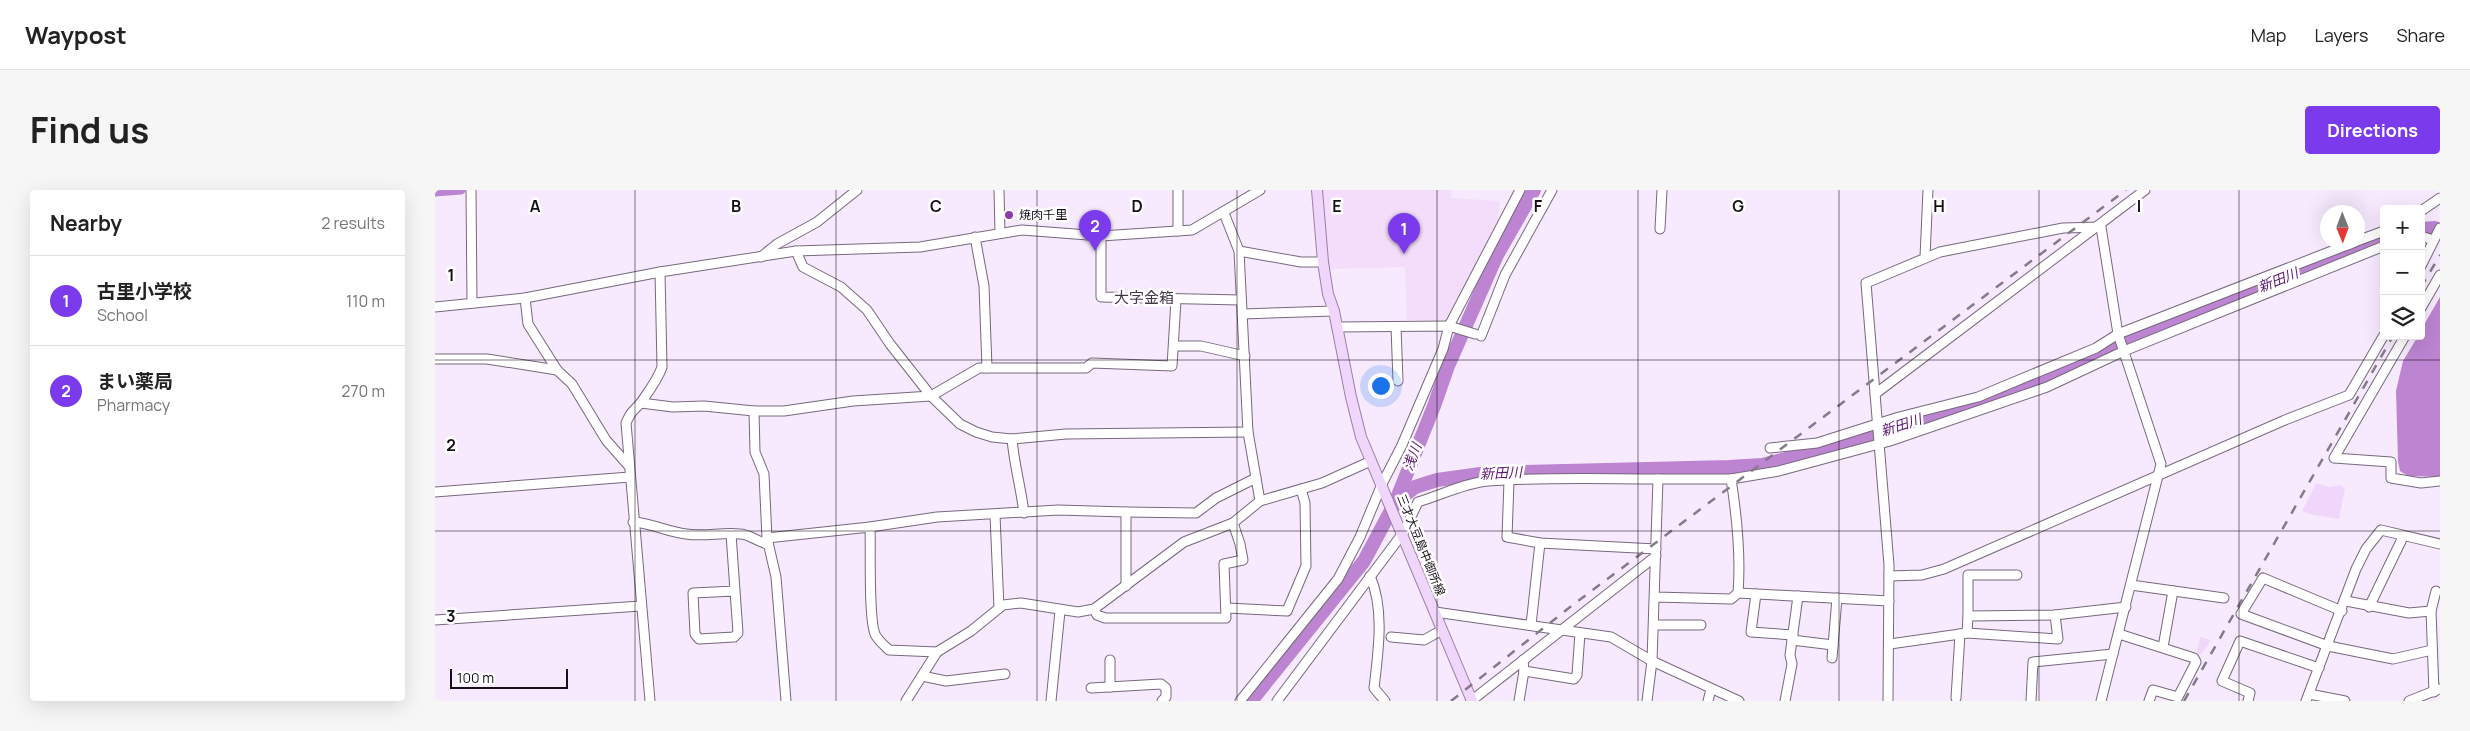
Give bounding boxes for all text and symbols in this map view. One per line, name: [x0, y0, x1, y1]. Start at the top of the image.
text: Waypost: [25, 18, 127, 51]
text: Map: [2251, 23, 2286, 47]
text: Layers: [2314, 23, 2368, 47]
text: Share: [2396, 23, 2445, 47]
text: Find us: [30, 106, 149, 154]
button: Directions: [2305, 106, 2440, 154]
text: A: [530, 195, 541, 217]
text: B: [731, 195, 741, 217]
text: C: [930, 195, 942, 217]
text: D: [1131, 195, 1143, 217]
text: E: [1332, 195, 1342, 217]
text: F: [1534, 195, 1543, 217]
text: G: [1732, 195, 1744, 217]
text: H: [1933, 195, 1945, 217]
text: I: [2137, 195, 2141, 217]
north arrow: [2320, 205, 2365, 250]
map controls: [2380, 205, 2425, 340]
button: +: [2380, 205, 2425, 250]
place label: 焼肉千里: [1019, 206, 1067, 223]
text: Nearby: [50, 209, 122, 237]
marker: 焼肉千里: [1003, 209, 1015, 221]
pin: 2: [1079, 210, 1111, 251]
text: 2 results: [321, 212, 385, 234]
pin: 1: [1388, 213, 1420, 254]
button: −: [2380, 250, 2425, 295]
water label: 新田川: [2255, 262, 2303, 296]
text: 1: [447, 264, 455, 286]
text: 古里小学校: [97, 278, 192, 304]
district label: 大字金箱: [1114, 287, 1174, 308]
text: 1: [62, 290, 70, 312]
text: 110 m: [346, 290, 385, 312]
button: layers: [2380, 295, 2425, 340]
text: School: [97, 304, 148, 326]
text: まい薬局: [97, 368, 173, 394]
your location: [1368, 373, 1394, 399]
text: 2: [61, 380, 71, 402]
text: 270 m: [341, 380, 385, 402]
text: Pharmacy: [97, 394, 170, 416]
water label: 新田川: [1878, 408, 1926, 440]
text: 2: [446, 434, 456, 456]
water label: 浅川: [1398, 438, 1426, 473]
water label: 新田川: [1480, 462, 1524, 483]
street label: 三才大豆島中御所線: [1393, 492, 1450, 598]
text: 3: [446, 605, 456, 627]
scale bar: [450, 666, 567, 689]
text: 100 m: [457, 668, 494, 687]

